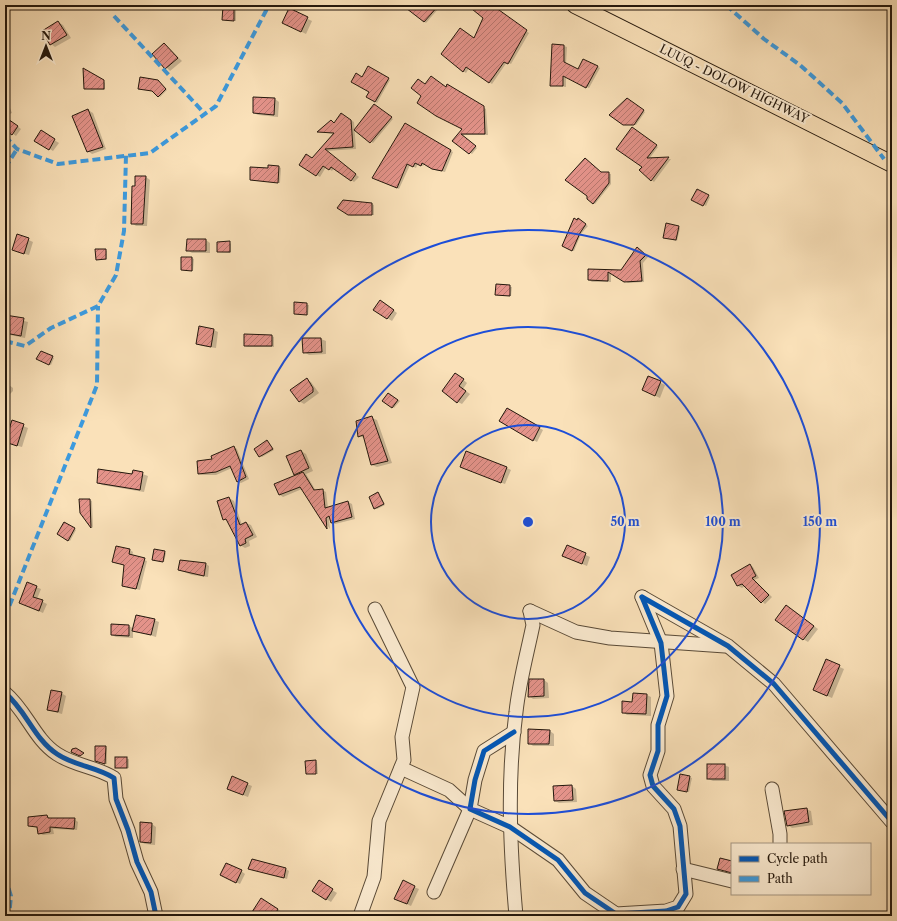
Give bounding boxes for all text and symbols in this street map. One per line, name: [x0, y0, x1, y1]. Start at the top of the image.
north arrow: [26, 26, 66, 66]
text: N: [41, 29, 51, 43]
street label: LUUQ - DOLOW HIGHWAY: [657, 41, 812, 127]
text: 50 m: [610, 514, 640, 529]
text: 100 m: [705, 514, 741, 529]
text: 150 m: [803, 514, 837, 529]
centre of rings: [521, 515, 535, 529]
legend: [731, 843, 871, 895]
text: Cycle path: [767, 851, 828, 866]
text: Path: [767, 871, 793, 886]

